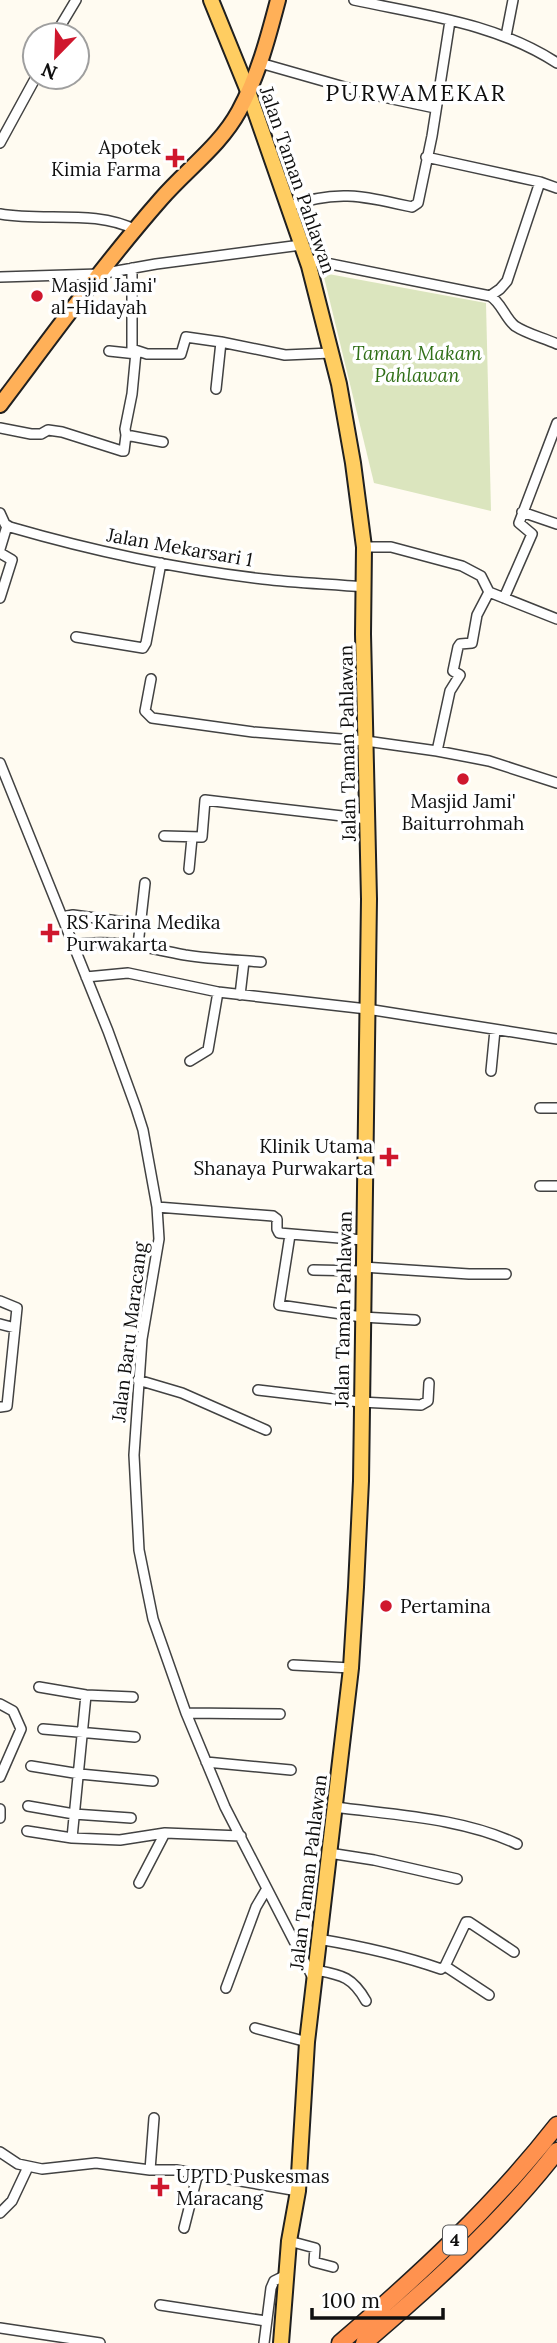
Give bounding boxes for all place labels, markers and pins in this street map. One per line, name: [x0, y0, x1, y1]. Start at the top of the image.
place label: Apotek Kimia Farma: [51, 135, 162, 181]
marker: Apotek Kimia Farma: [167, 150, 183, 166]
place label: Masjid Jami' al-Hidayah: [51, 273, 157, 319]
marker: Masjid Jami' al-Hidayah: [29, 288, 45, 304]
marker: Masjid Jami' Baiturrohmah: [455, 771, 471, 787]
place label: Masjid Jami' Baiturrohmah: [402, 789, 524, 835]
place label: RS Karina Medika Purwakarta: [66, 910, 221, 956]
marker: RS Karina Medika Purwakarta: [40, 923, 60, 943]
place label: Klinik Utama Shanaya Purwakarta: [193, 1134, 373, 1180]
marker: Klinik Utama Shanaya Purwakarta: [379, 1147, 399, 1167]
place label: Pertamina: [400, 1594, 491, 1618]
marker: Pertamina: [378, 1598, 394, 1614]
place label: UPTD Puskesmas Maracang: [176, 2164, 330, 2210]
marker: UPTD Puskesmas Maracang: [150, 2177, 170, 2197]

